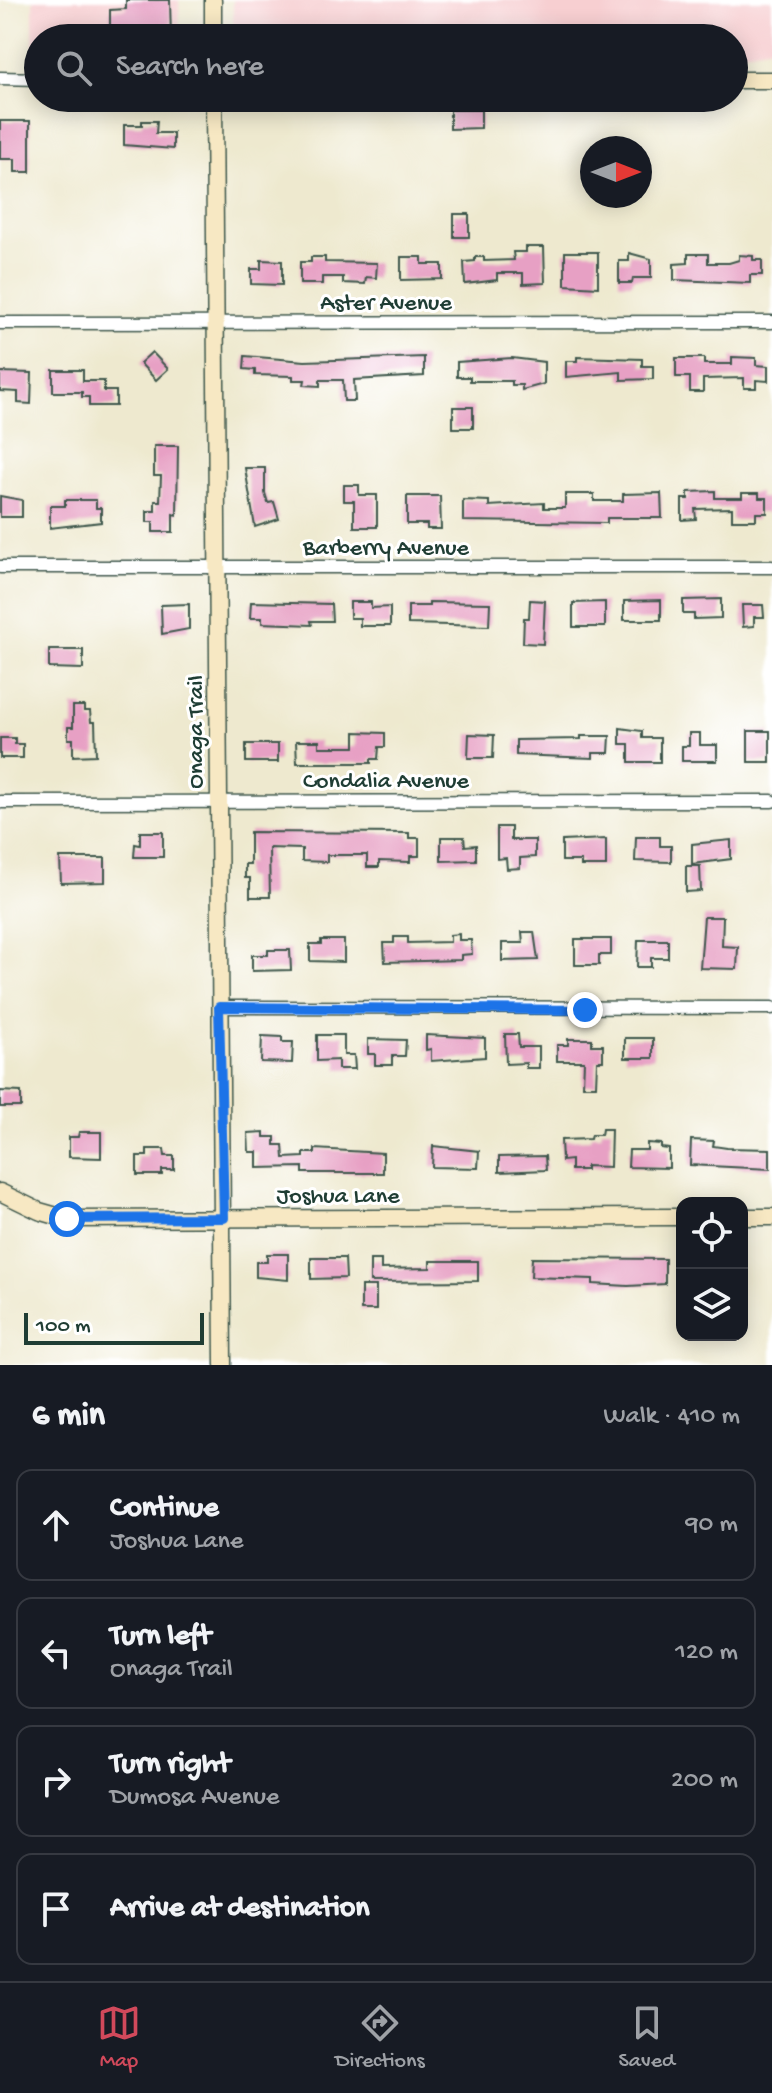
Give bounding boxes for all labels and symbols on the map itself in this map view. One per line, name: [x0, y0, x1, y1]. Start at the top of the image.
north arrow: [580, 136, 652, 208]
street label: Aster Avenue: [320, 290, 452, 319]
street label: Barberry Avenue: [302, 535, 470, 564]
street label: Onaga Trail: [183, 675, 212, 789]
street label: Condalia Avenue: [303, 768, 470, 797]
route end: [567, 992, 603, 1028]
street label: Joshua Lane: [276, 1183, 400, 1212]
route start: [49, 1201, 85, 1237]
scale bar: [24, 1309, 204, 1345]

